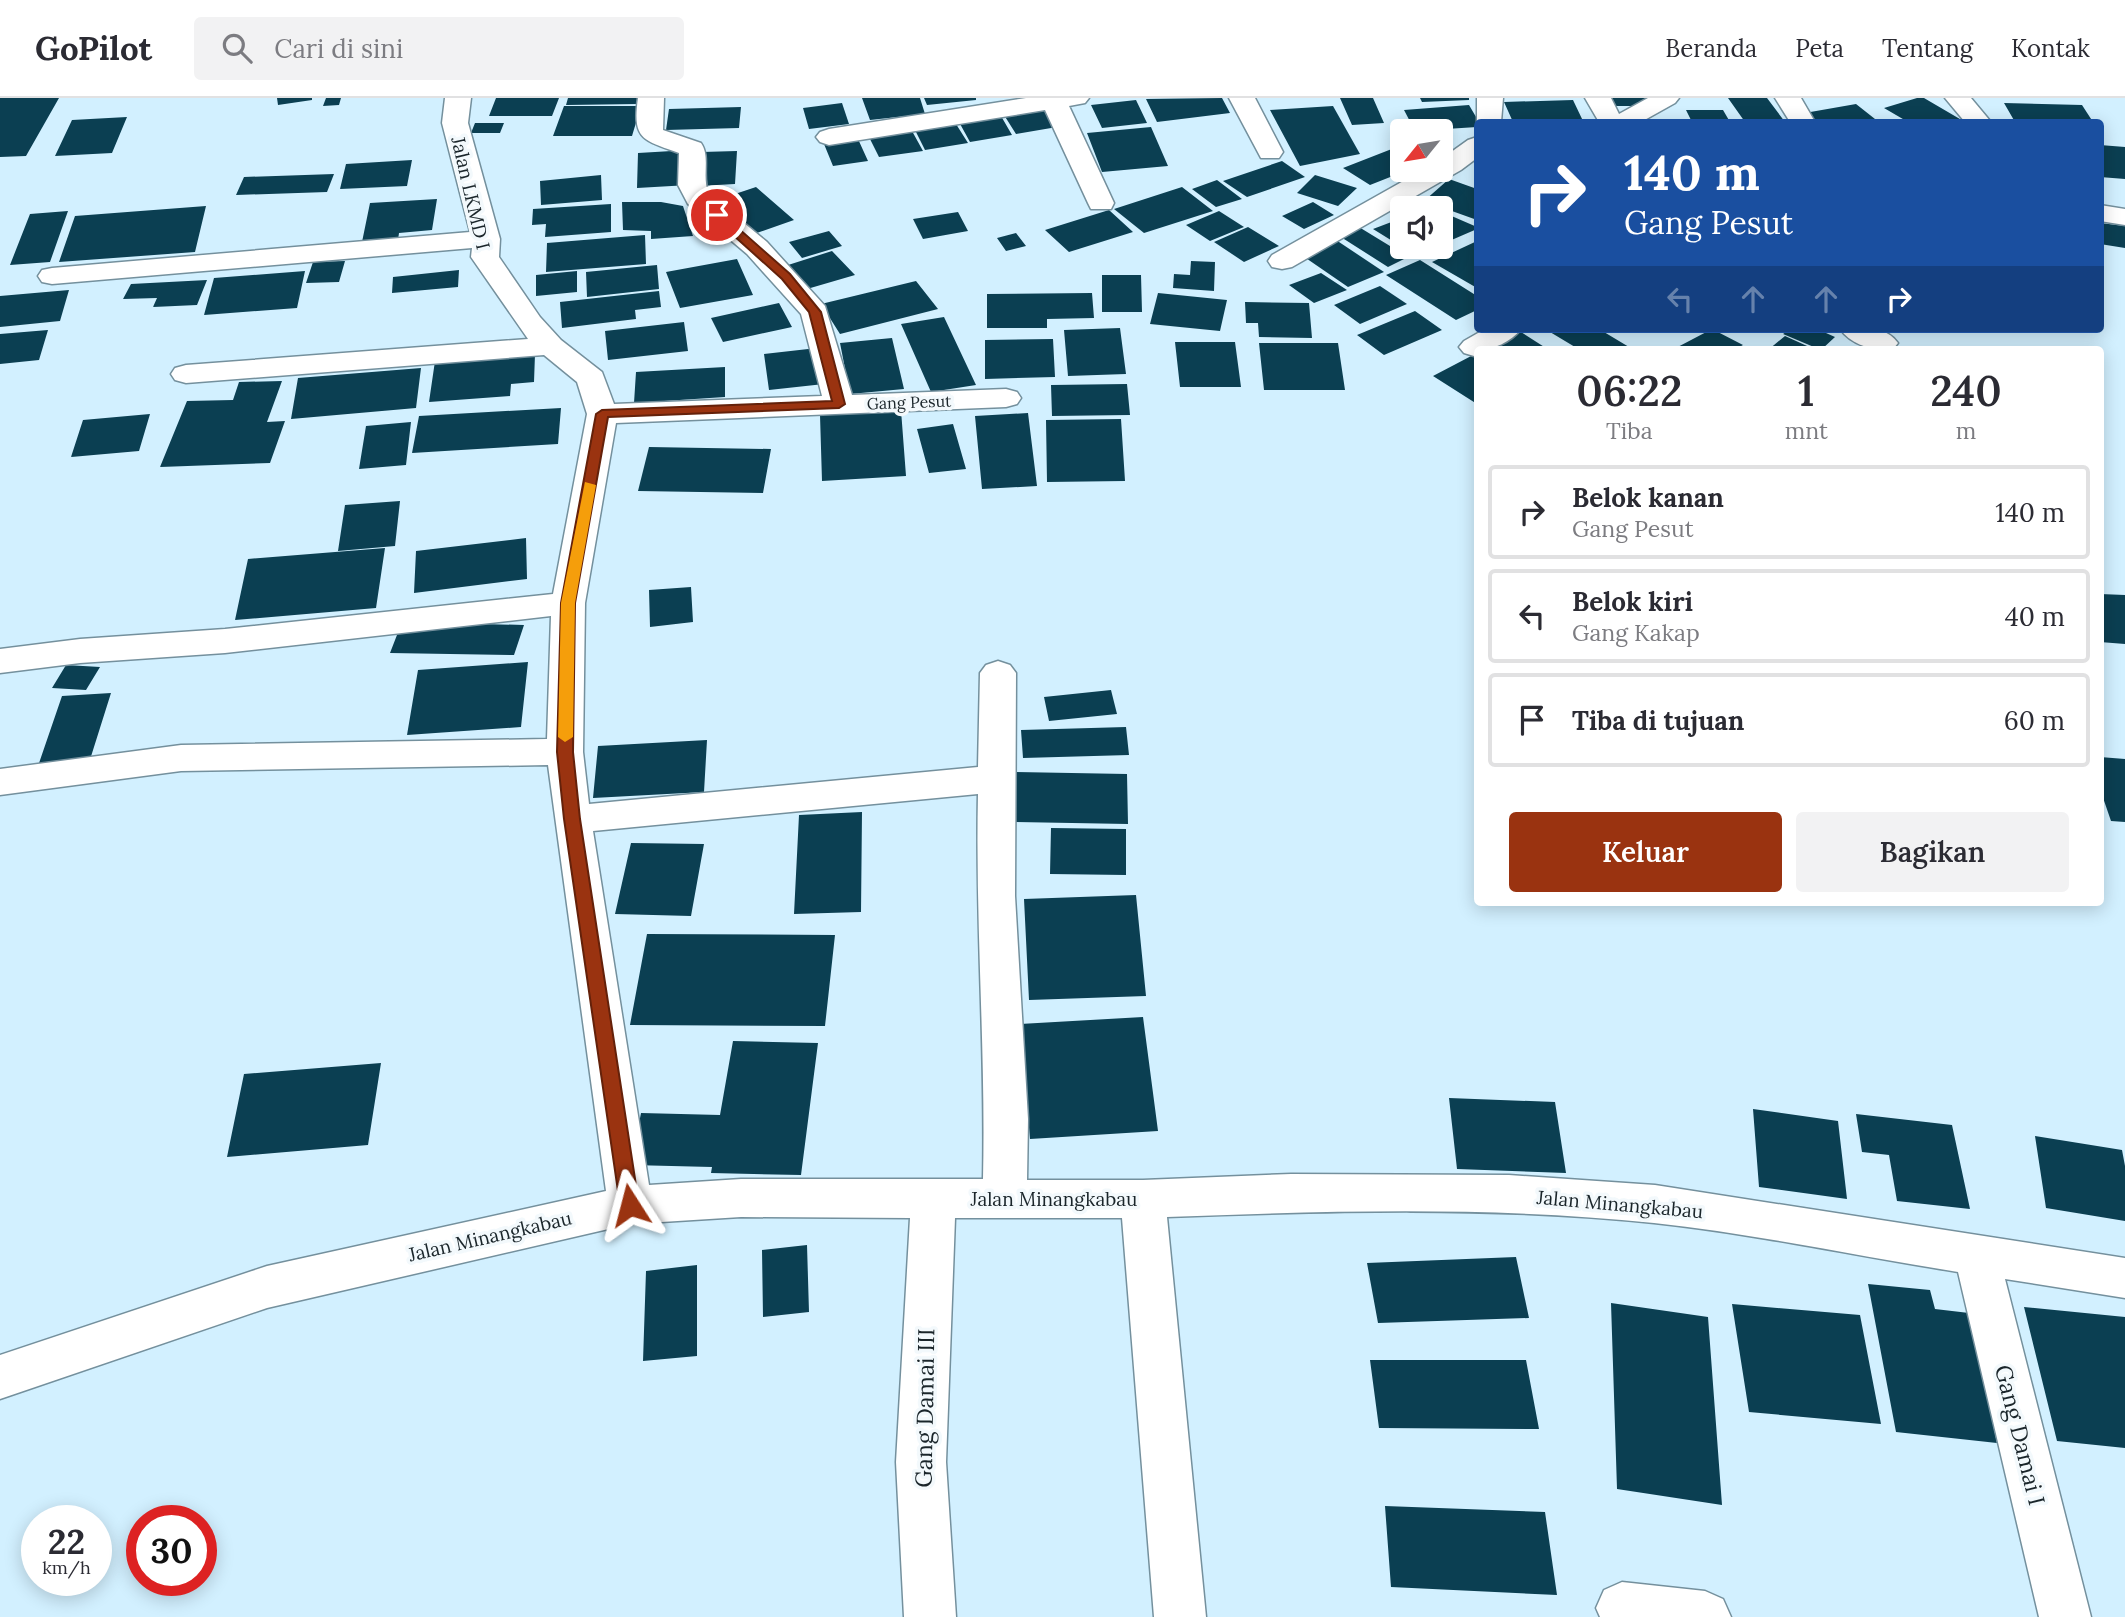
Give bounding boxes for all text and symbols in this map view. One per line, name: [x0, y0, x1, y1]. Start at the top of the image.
search box: [194, 17, 684, 80]
text: GoPilot: [35, 27, 152, 69]
icon: search: [218, 29, 256, 67]
text: Cari di sini: [274, 32, 403, 65]
text: Beranda: [1665, 33, 1757, 64]
text: Peta: [1795, 33, 1844, 64]
text: Tentang: [1882, 33, 1973, 64]
text: Kontak: [2011, 33, 2090, 64]
north arrow: [1390, 119, 1452, 182]
map controls: [1390, 119, 1453, 259]
street label: Jalan LKMD I: [446, 133, 496, 252]
text: 140 m: [1624, 141, 1760, 203]
icon: right: [1509, 147, 1600, 238]
pin: [687, 185, 747, 245]
icon: arrive: [698, 196, 736, 234]
button: sound: [1390, 196, 1453, 259]
text: Gang Pesut: [1624, 202, 1793, 243]
icon: left: [1661, 280, 1699, 318]
icon: ahead: [1734, 280, 1772, 318]
icon: ahead: [1807, 280, 1845, 318]
icon: right: [1880, 280, 1918, 318]
text: 06:22: [1576, 364, 1682, 418]
text: 1: [1798, 364, 1815, 418]
text: 240: [1930, 364, 2002, 418]
street label: Gang Pesut: [866, 391, 952, 413]
text: Tiba: [1606, 416, 1653, 445]
text: mnt: [1785, 416, 1828, 445]
text: m: [1956, 416, 1976, 445]
text: Belok kanan: [1572, 481, 1724, 514]
icon: right: [1513, 493, 1551, 531]
text: 140 m: [1995, 496, 2065, 529]
text: Gang Pesut: [1572, 514, 1694, 543]
text: Belok kiri: [1572, 585, 1693, 618]
icon: left: [1513, 597, 1551, 635]
text: 40 m: [2005, 600, 2065, 633]
text: Gang Kakap: [1572, 618, 1700, 647]
icon: arrive: [1513, 701, 1551, 739]
text: Tiba di tujuan: [1572, 704, 1744, 737]
text: 60 m: [2004, 704, 2065, 737]
button: Keluar: [1509, 812, 1782, 892]
button: Bagikan: [1796, 812, 2069, 892]
position arrow: [593, 1168, 667, 1242]
street label: Jalan Minangkabau: [1535, 1185, 1704, 1223]
street label: Jalan Minangkabau: [970, 1187, 1137, 1211]
street label: Jalan Minangkabau: [405, 1206, 574, 1267]
street label: Gang Damai III: [909, 1328, 940, 1488]
street label: Gang Damai I: [1989, 1362, 2052, 1508]
speed limit sign: 30: [126, 1505, 217, 1596]
text: 22: [48, 1519, 85, 1564]
text: km/h: [42, 1556, 91, 1579]

